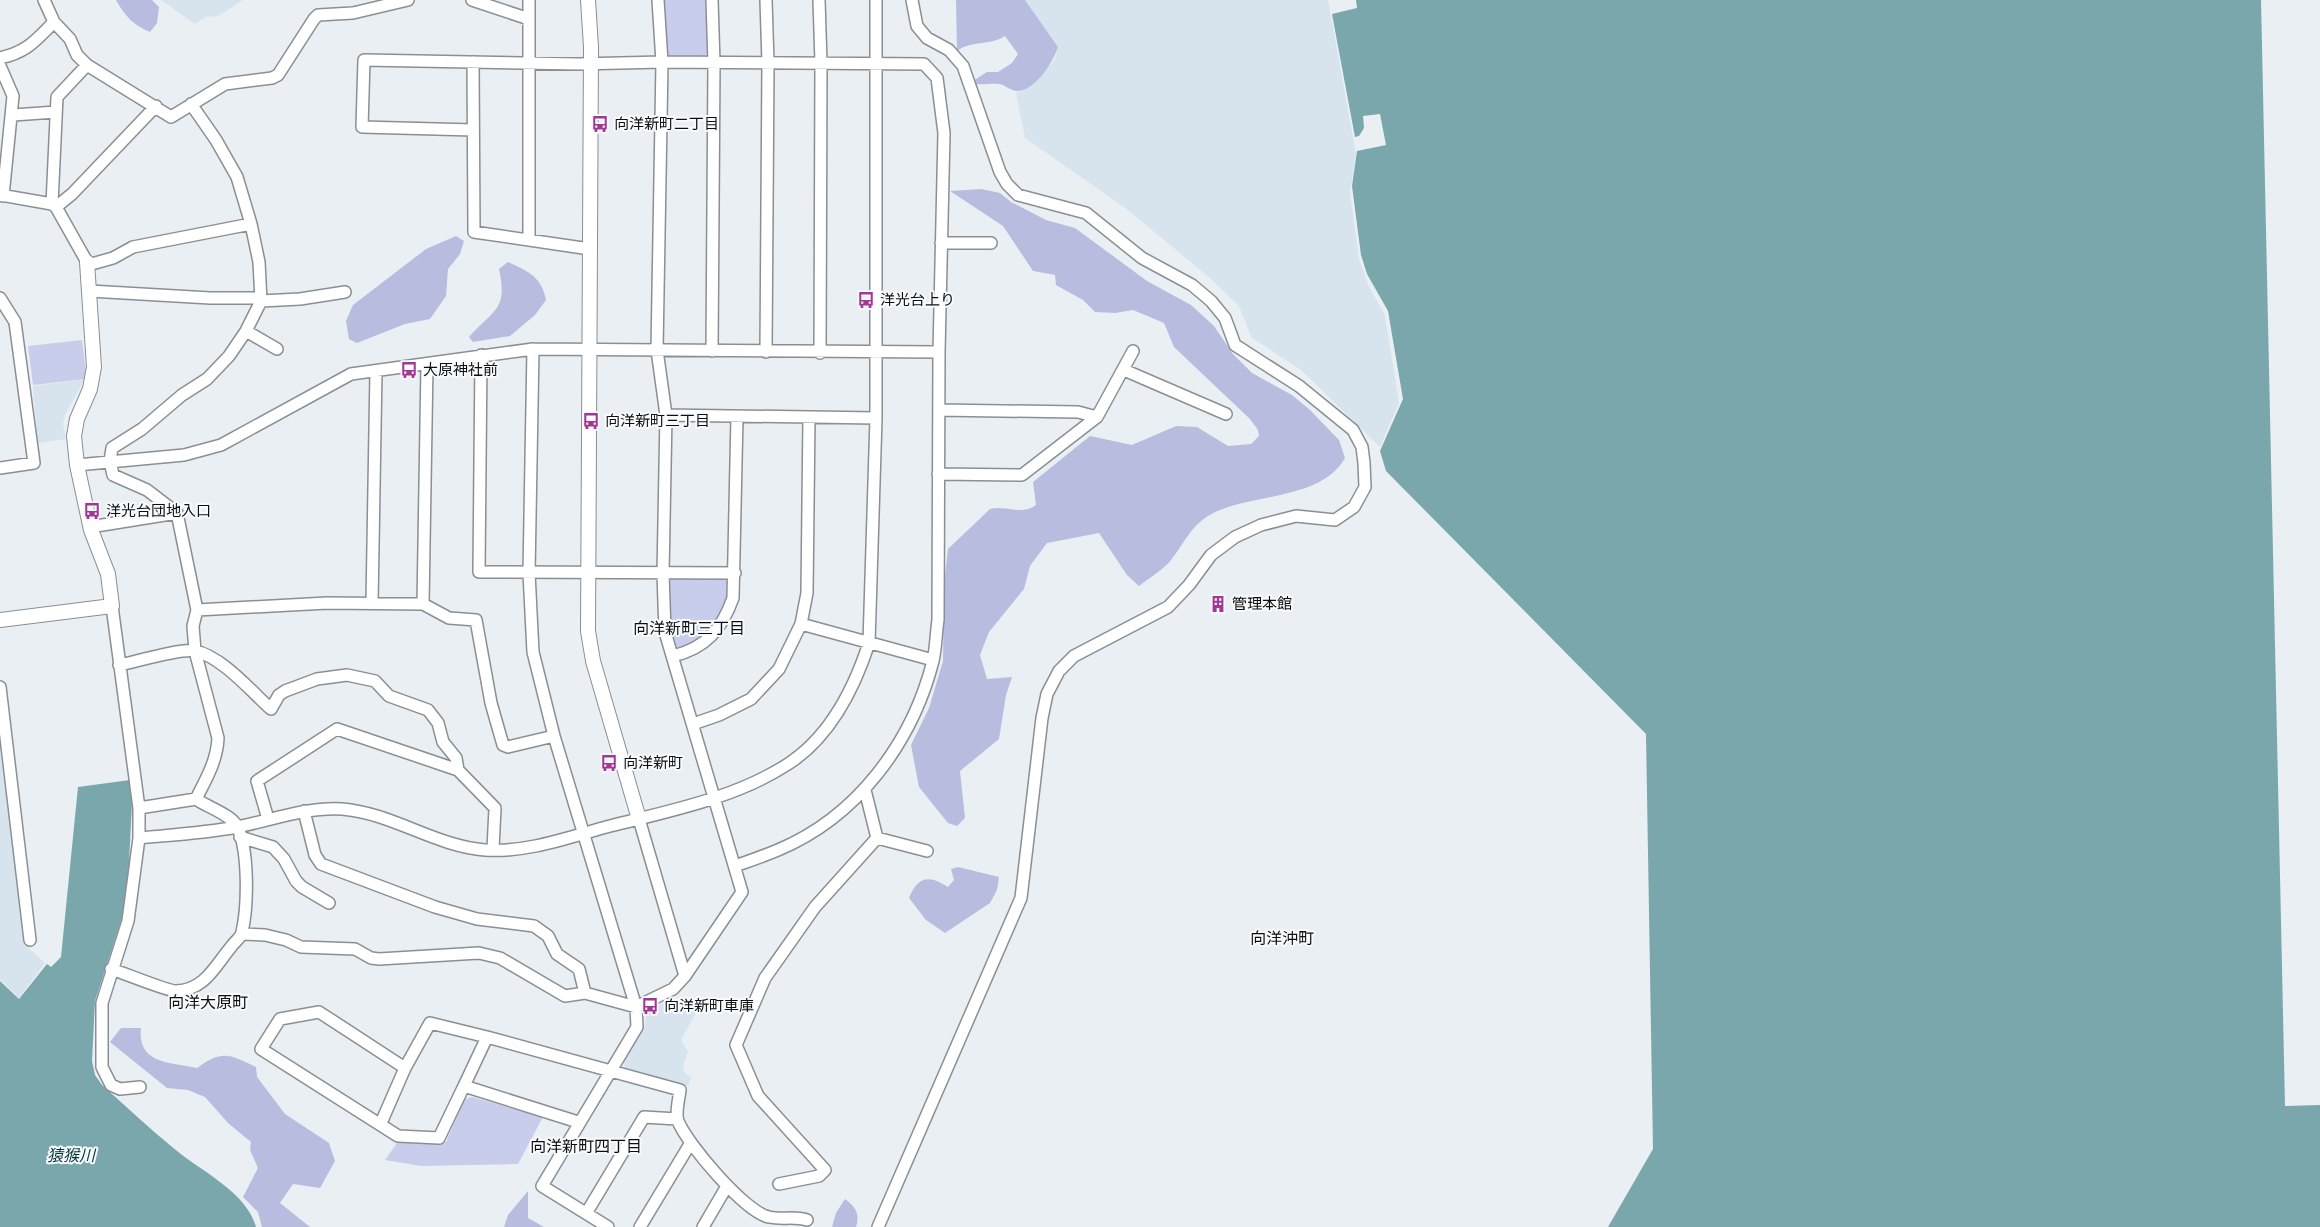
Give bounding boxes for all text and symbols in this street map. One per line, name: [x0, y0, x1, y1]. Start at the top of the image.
bus stop icon: 向洋新町二丁目: [590, 114, 610, 134]
place label: 向洋新町二丁目: [614, 114, 719, 132]
bus stop icon: 洋光台上り: [856, 290, 876, 310]
place label: 洋光台上り: [880, 290, 955, 308]
bus stop icon: 大原神社前: [399, 360, 419, 380]
place label: 大原神社前: [423, 360, 498, 378]
bus stop icon: 向洋新町三丁目: [581, 411, 601, 431]
place label: 向洋新町三丁目: [605, 411, 710, 429]
bus stop icon: 洋光台団地入口: [82, 501, 102, 521]
place label: 洋光台団地入口: [106, 501, 211, 519]
building icon: 管理本館: [1208, 594, 1228, 614]
place label: 管理本館: [1232, 594, 1292, 612]
district label: 向洋新町三丁目: [633, 618, 745, 637]
bus stop icon: 向洋新町: [599, 753, 619, 773]
place label: 向洋新町: [623, 753, 683, 771]
district label: 向洋沖町: [1250, 928, 1314, 947]
district label: 向洋大原町: [168, 992, 248, 1011]
bus stop icon: 向洋新町車庫: [640, 996, 660, 1016]
place label: 向洋新町車庫: [664, 996, 754, 1014]
district label: 向洋新町四丁目: [530, 1136, 642, 1155]
water label: 猿猴川: [47, 1145, 97, 1164]

